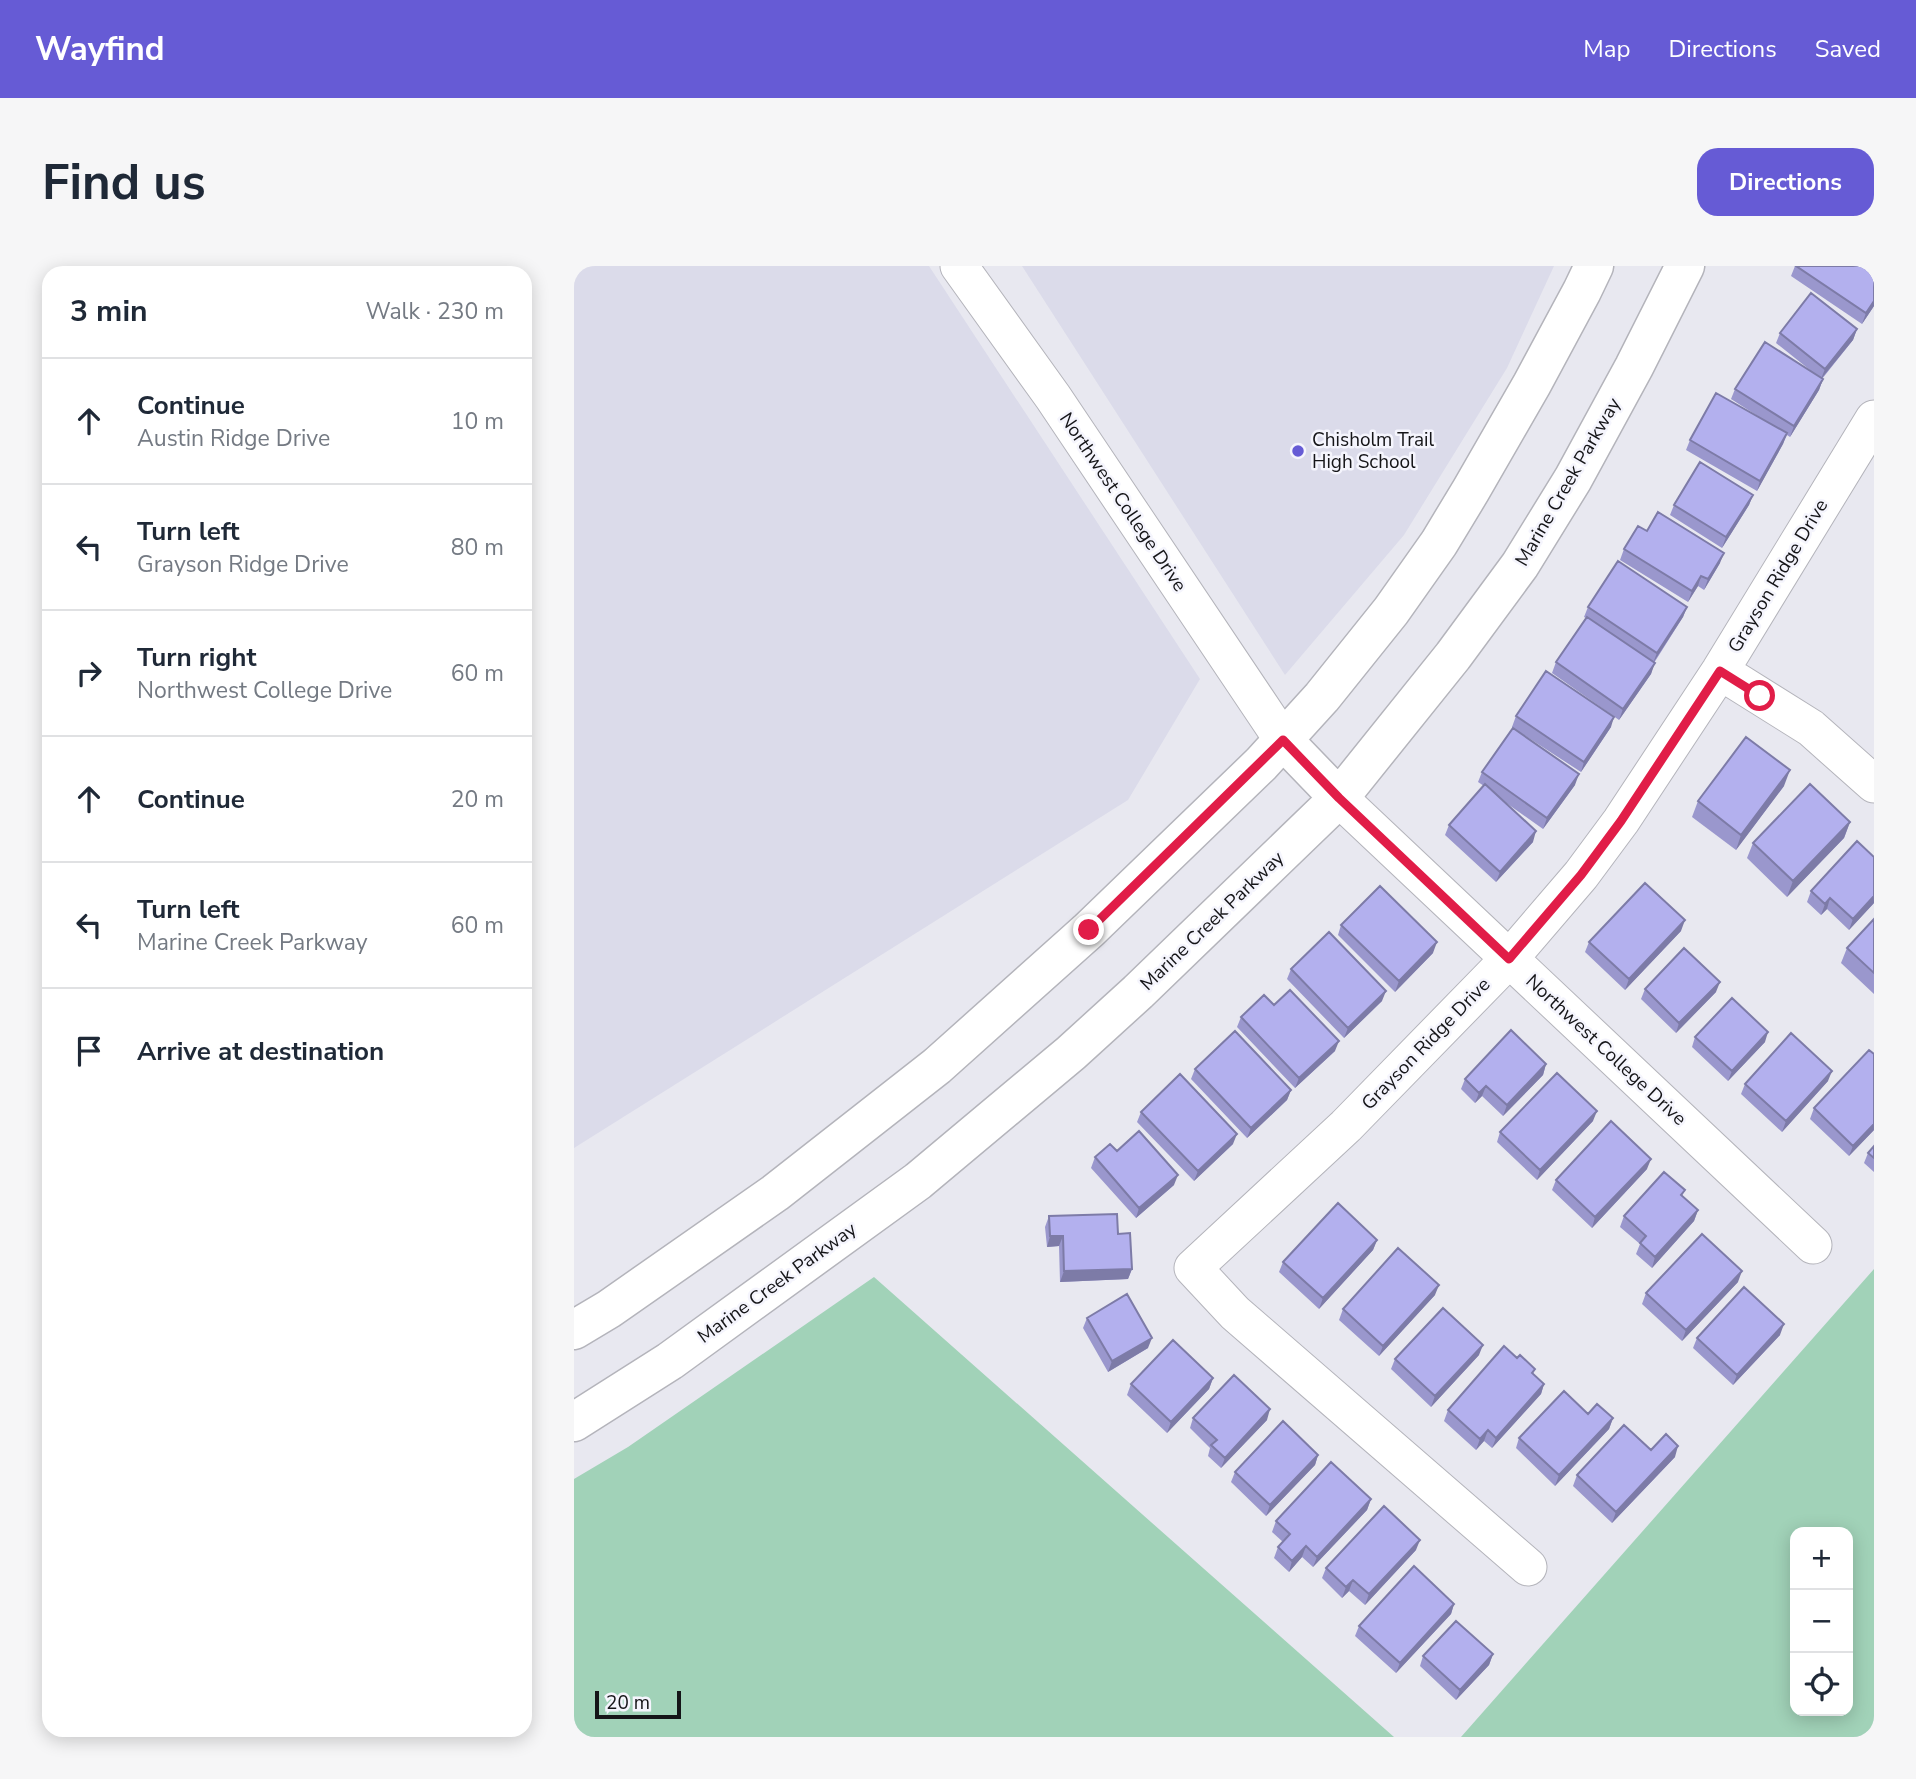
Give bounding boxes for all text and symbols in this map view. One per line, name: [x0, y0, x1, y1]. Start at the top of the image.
text: Wayfind: [35, 27, 165, 72]
text: Map: [1583, 33, 1630, 65]
text: Directions: [1668, 33, 1777, 65]
text: Saved: [1815, 33, 1881, 65]
button: Directions: [1697, 148, 1874, 216]
text: Find us: [42, 149, 206, 216]
text: 3 min: [70, 291, 148, 332]
text: Walk · 230 m: [365, 296, 504, 327]
text: Continue: [137, 388, 245, 423]
street label: Marine Creek Parkway: [1509, 393, 1627, 571]
icon: ahead: [70, 402, 108, 440]
text: 10 m: [451, 406, 504, 437]
street label: Northwest College Drive: [1053, 407, 1193, 597]
text: Austin Ridge Drive: [137, 423, 330, 454]
place label: Chisholm Trail High School: [1312, 427, 1434, 475]
marker: Chisholm Trail High School: [1290, 443, 1306, 459]
street label: Grayson Ridge Drive: [1722, 494, 1834, 658]
text: Turn left: [137, 514, 240, 549]
icon: left: [70, 528, 108, 566]
text: 80 m: [451, 532, 504, 563]
text: Grayson Ridge Drive: [137, 549, 349, 580]
text: Turn right: [137, 640, 256, 675]
icon: right: [70, 654, 108, 692]
text: 60 m: [451, 658, 504, 689]
text: Northwest College Drive: [137, 675, 392, 706]
route start: [1744, 680, 1775, 711]
icon: ahead: [70, 780, 108, 818]
text: Continue: [137, 782, 245, 817]
text: 20 m: [451, 784, 504, 815]
street label: Marine Creek Parkway: [1134, 845, 1290, 997]
text: Turn left: [137, 892, 240, 927]
icon: left: [70, 906, 108, 944]
text: 60 m: [451, 910, 504, 941]
route end: [1073, 914, 1104, 945]
text: Marine Creek Parkway: [137, 927, 368, 958]
street label: Northwest College Drive: [1520, 969, 1692, 1131]
street label: Grayson Ridge Drive: [1356, 972, 1496, 1116]
icon: arrive: [70, 1032, 108, 1070]
text: Arrive at destination: [137, 1034, 384, 1069]
street label: Marine Creek Parkway: [692, 1216, 862, 1350]
map controls: [1790, 1527, 1853, 1716]
button: +: [1790, 1527, 1853, 1590]
button: −: [1790, 1590, 1853, 1653]
button: locate: [1790, 1653, 1853, 1716]
scale bar: [595, 1688, 681, 1720]
text: 20 m: [606, 1690, 650, 1716]

